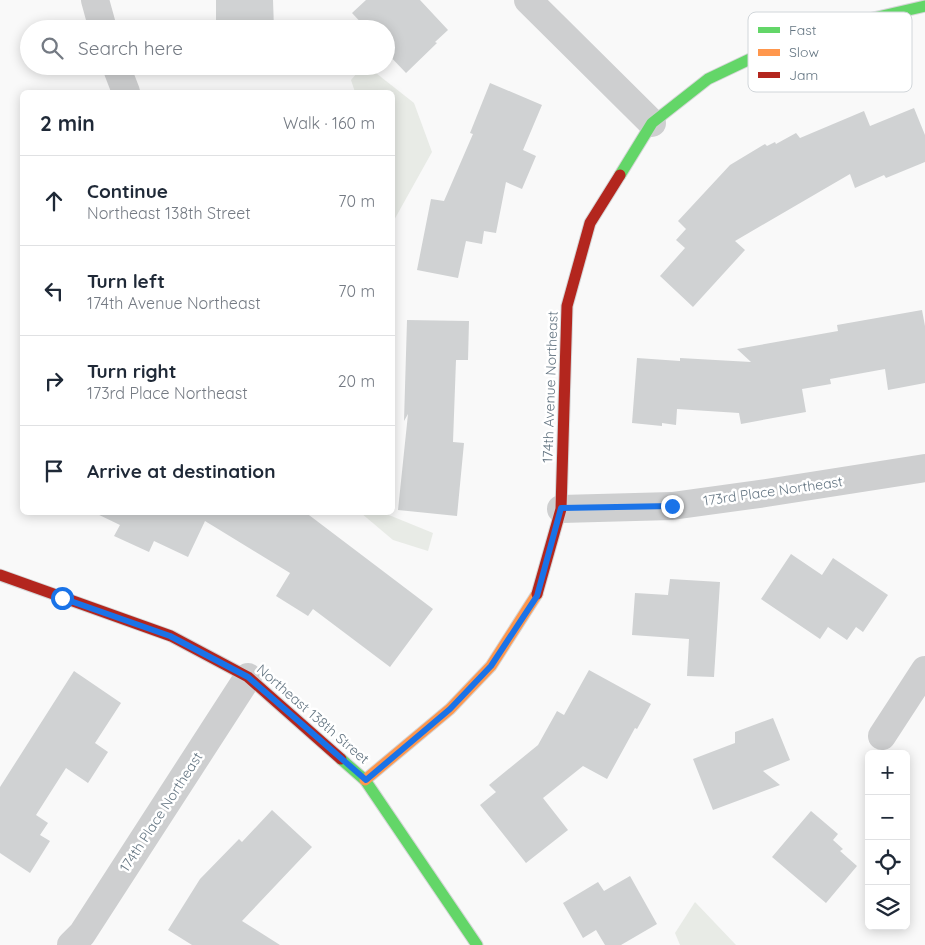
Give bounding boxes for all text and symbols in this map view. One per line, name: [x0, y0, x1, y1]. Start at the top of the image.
legend: [748, 12, 912, 92]
search box: [20, 20, 395, 75]
text: Fast: [789, 21, 817, 39]
icon: search: [38, 34, 66, 62]
text: Search here: [78, 36, 183, 60]
text: Slow: [789, 43, 819, 61]
text: Jam: [789, 66, 818, 84]
text: 2 min: [40, 110, 95, 136]
text: Walk · 160 m: [283, 113, 375, 133]
text: Continue: [87, 179, 168, 203]
icon: ahead: [40, 187, 68, 215]
text: 70 m: [338, 191, 375, 211]
text: Northeast 138th Street: [87, 203, 251, 223]
text: Turn left: [87, 269, 165, 293]
icon: left: [40, 277, 68, 305]
text: 70 m: [338, 281, 375, 301]
text: 174th Avenue Northeast: [87, 293, 261, 313]
street label: 174th Avenue Northeast: [538, 311, 562, 463]
text: Turn right: [87, 359, 176, 383]
icon: right: [40, 367, 68, 395]
text: 20 m: [338, 371, 375, 391]
text: 173rd Place Northeast: [87, 383, 248, 403]
icon: arrive: [40, 457, 68, 485]
text: Arrive at destination: [87, 459, 276, 483]
street label: 173rd Place Northeast: [702, 472, 844, 510]
route end: [661, 495, 684, 518]
route start: [51, 587, 74, 610]
street label: Northeast 138th Street: [253, 660, 373, 768]
street label: 174th Place Northeast: [116, 749, 207, 875]
map controls: [865, 750, 910, 930]
button: +: [865, 750, 910, 795]
button: −: [865, 795, 910, 840]
button: locate: [865, 840, 910, 885]
button: layers: [865, 885, 910, 930]

